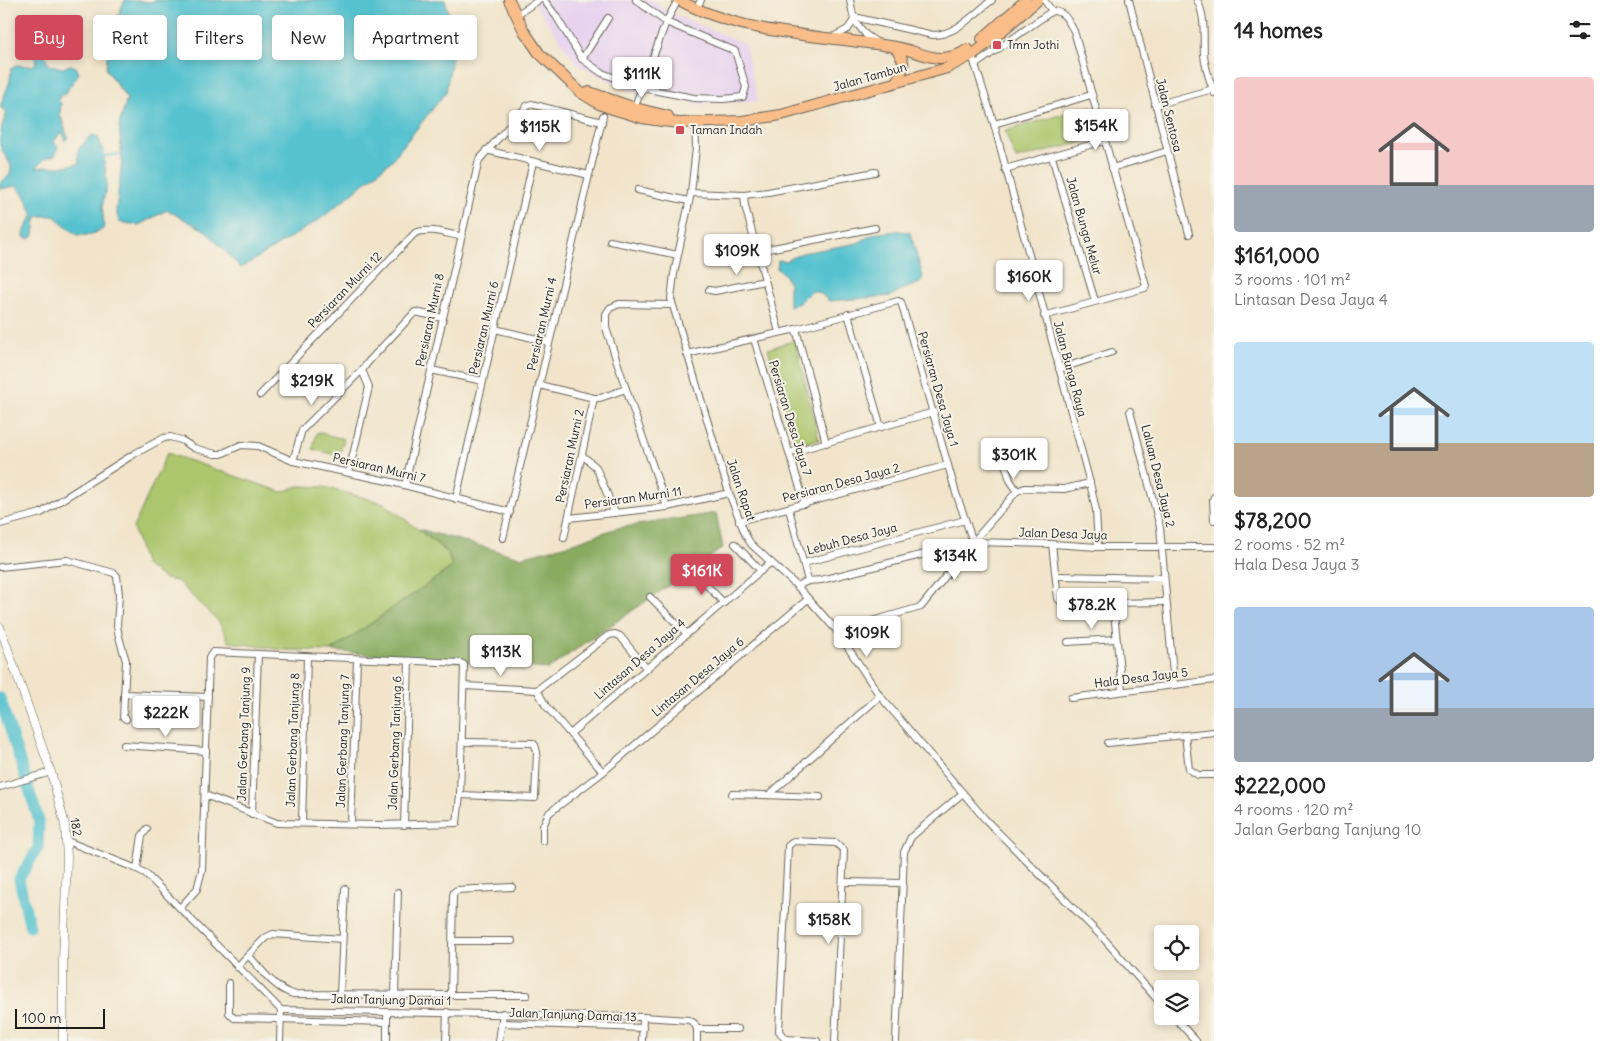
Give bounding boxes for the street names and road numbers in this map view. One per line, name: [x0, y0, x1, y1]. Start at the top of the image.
street label: Jalan Tambun: [831, 59, 908, 94]
street label: Jalan Sentosa: [1153, 77, 1186, 153]
street label: Jalan Bunga Melur: [1063, 175, 1106, 277]
street label: Persiaran Murni 12: [305, 248, 385, 331]
street label: Persiaran Murni 8: [412, 272, 447, 368]
street label: Persiaran Murni 4: [523, 276, 560, 372]
street label: Persiaran Murni 6: [465, 280, 502, 376]
street label: Jalan Bunga Raya: [1050, 319, 1091, 419]
street label: Persiaran Desa Jaya 1: [915, 330, 962, 448]
street label: Persiaran Desa Jaya 7: [766, 358, 815, 478]
street label: Persiaran Murni 2: [552, 407, 587, 504]
street label: Laluan Desa Jaya 2: [1138, 423, 1179, 529]
street label: Persiaran Murni 7: [331, 450, 427, 485]
street label: Jalan Rapat: [724, 457, 759, 523]
street label: Persiaran Desa Jaya 2: [781, 460, 901, 505]
street label: Persiaran Murni 11: [583, 483, 683, 512]
street label: Lebuh Desa Jaya: [805, 519, 899, 558]
street label: Jalan Desa Jaya: [1018, 524, 1108, 543]
street label: Lintasan Desa Jaya 4: [591, 615, 688, 702]
street label: Lintasan Desa Jaya 6: [649, 634, 747, 719]
street label: Hala Desa Jaya 5: [1093, 664, 1189, 691]
street label: Jalan Gerbang Tanjung 9: [234, 666, 253, 802]
street label: Jalan Gerbang Tanjung 8: [283, 672, 302, 808]
street label: Jalan Gerbang Tanjung 7: [333, 674, 352, 808]
street label: Jalan Gerbang Tanjung 6: [385, 675, 404, 811]
street label: 182: [68, 817, 85, 838]
street label: Jalan Tanjung Damai 1: [330, 991, 452, 1008]
street label: Jalan Tanjung Damai 13: [509, 1005, 637, 1024]

